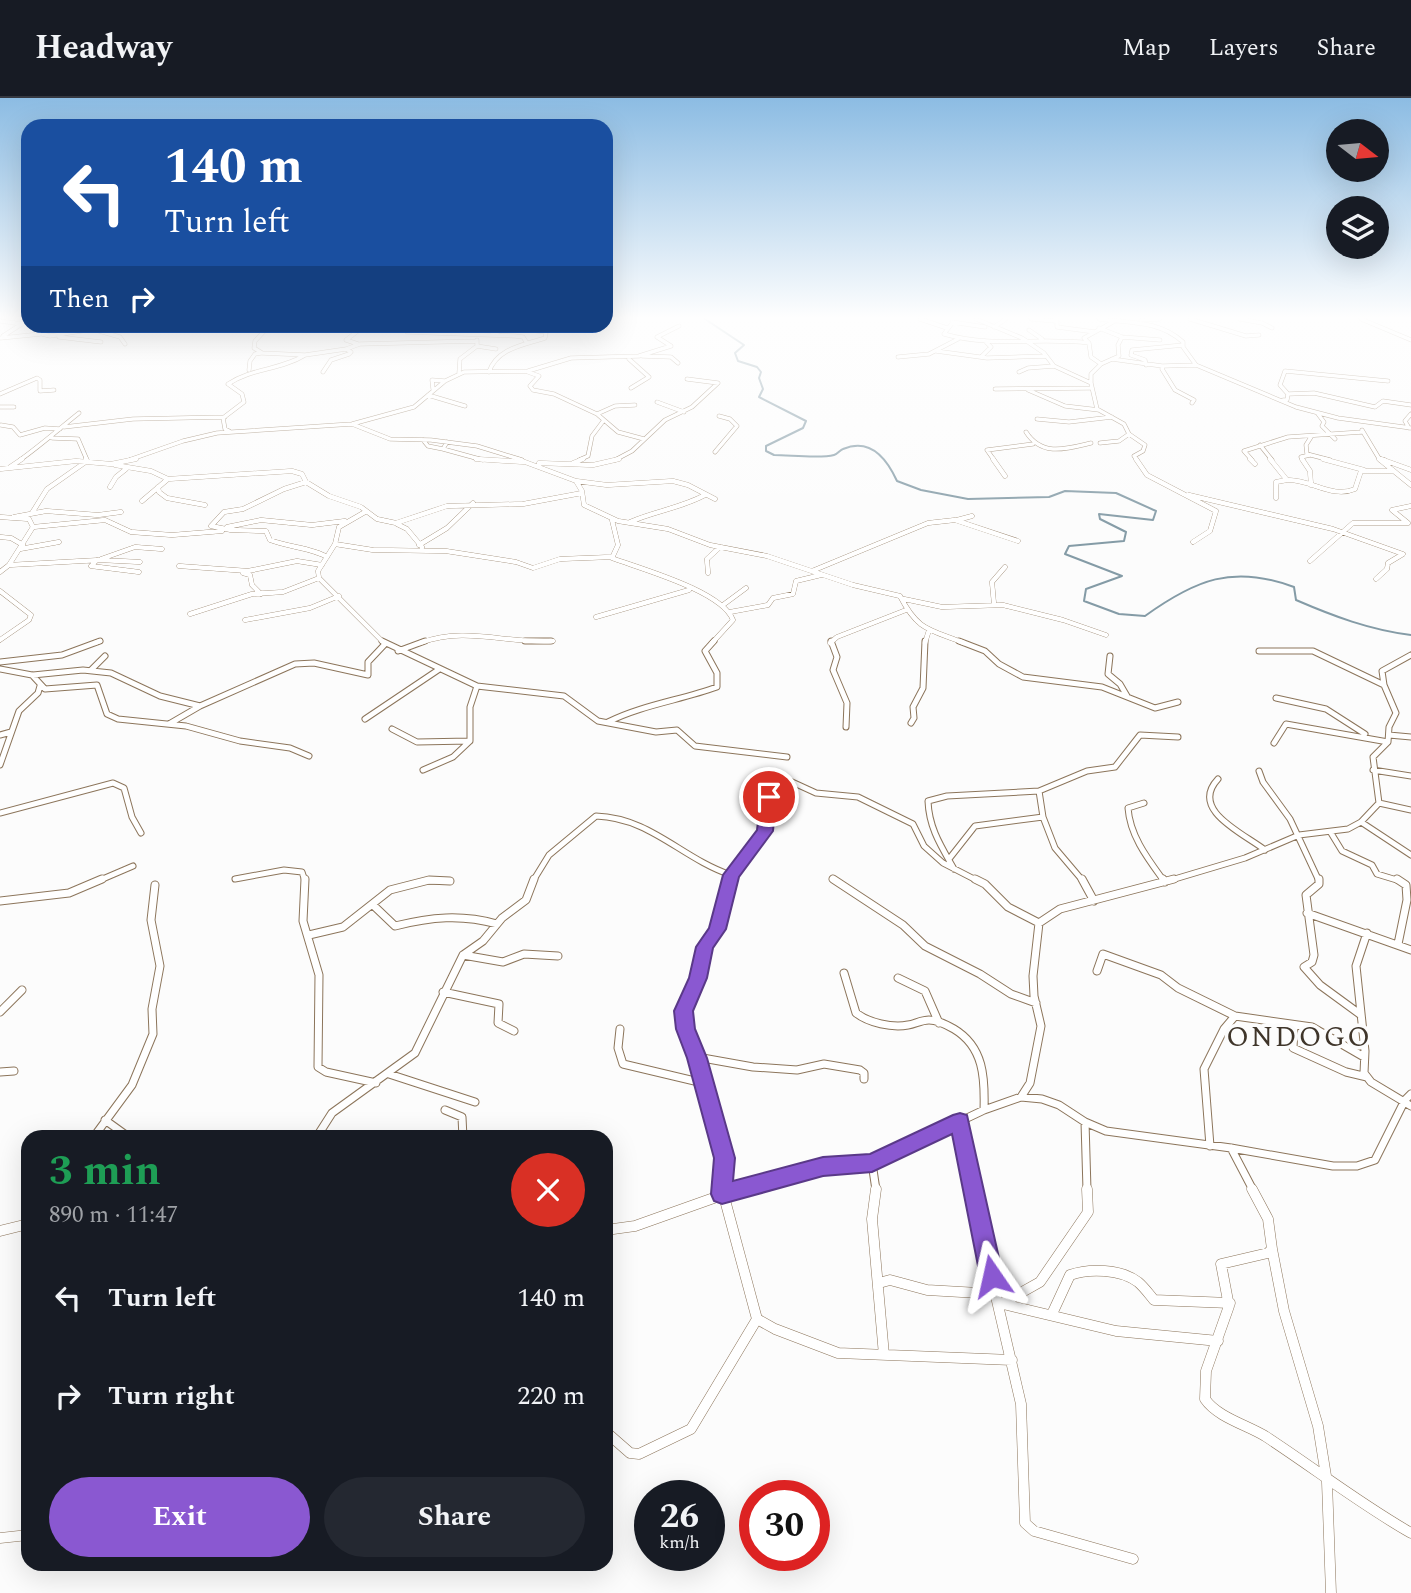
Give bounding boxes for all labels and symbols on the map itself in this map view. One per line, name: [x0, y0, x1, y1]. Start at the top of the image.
north arrow: [1326, 119, 1390, 182]
pin: [739, 767, 799, 827]
district label: ONDOGO: [1226, 1016, 1372, 1059]
position arrow: [955, 1239, 1029, 1313]
speed limit sign: 30: [739, 1480, 830, 1571]

